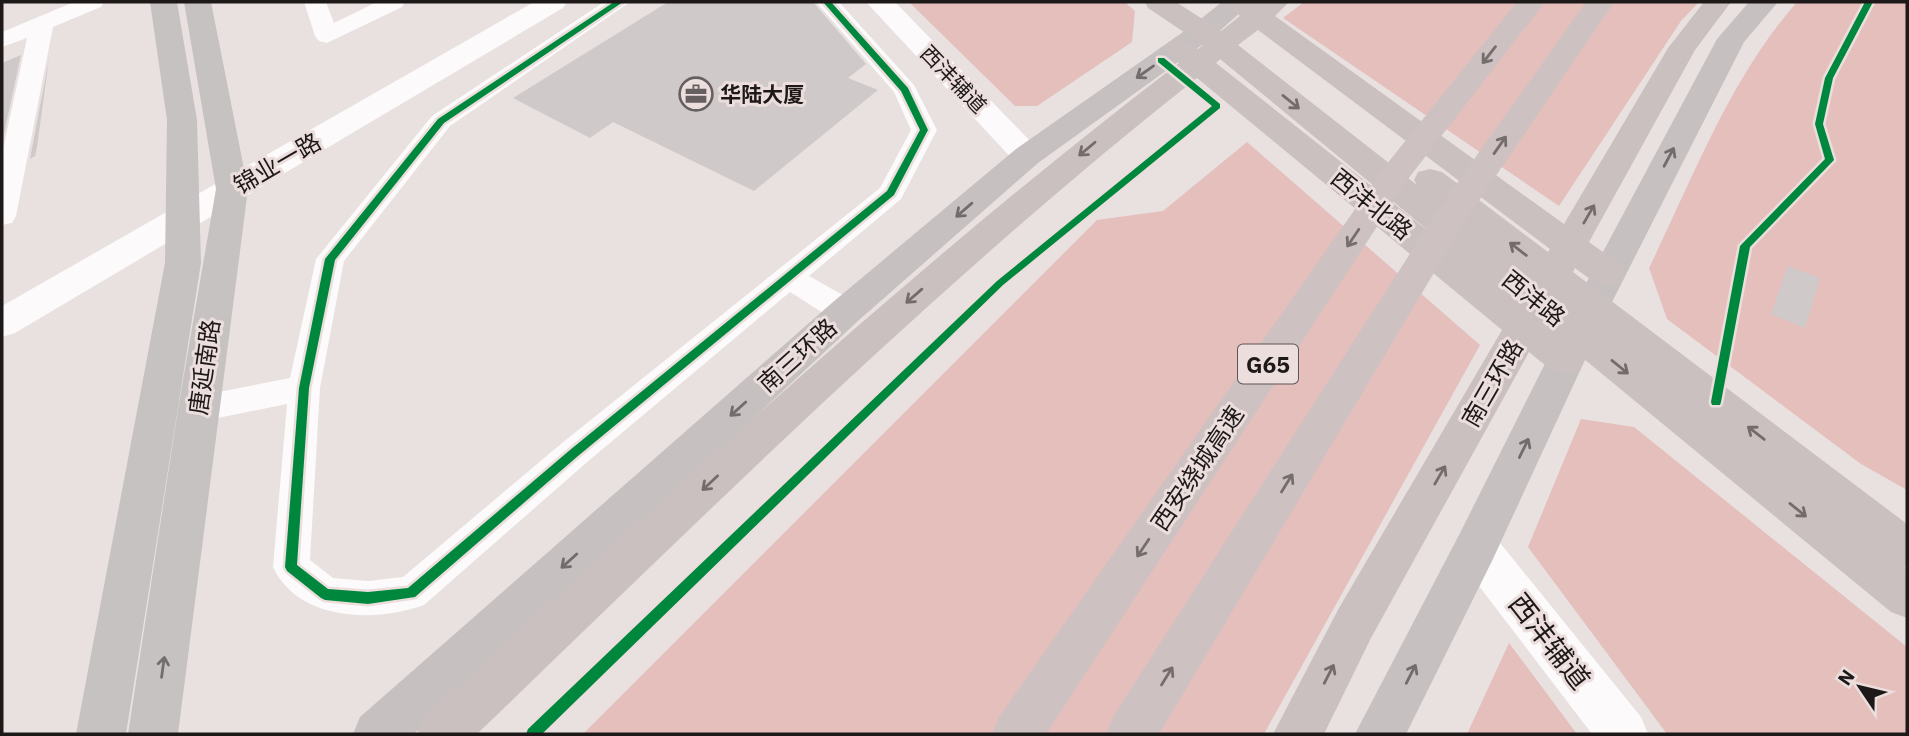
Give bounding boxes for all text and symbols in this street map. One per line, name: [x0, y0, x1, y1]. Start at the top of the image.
street label: 西沣辅道: [915, 39, 993, 119]
one-way arrow: [1482, 46, 1497, 64]
one-way arrow: [1136, 65, 1155, 79]
office icon: 华陆大厦: [677, 75, 715, 113]
place label: 华陆大厦: [720, 80, 804, 108]
one-way arrow: [1281, 94, 1299, 109]
street label: 锦业一路: [227, 125, 327, 201]
one-way arrow: [1493, 136, 1507, 156]
one-way arrow: [1078, 141, 1096, 156]
one-way arrow: [1663, 147, 1677, 168]
street label: 西沣北路: [1325, 161, 1419, 247]
one-way arrow: [955, 202, 973, 218]
one-way arrow: [1582, 204, 1596, 224]
one-way arrow: [1346, 228, 1360, 247]
one-way arrow: [1509, 241, 1528, 256]
street label: 西沣路: [1496, 263, 1572, 333]
one-way arrow: [905, 288, 923, 304]
street label: 南三环路: [751, 311, 843, 399]
street label: 唐延南路: [181, 317, 227, 417]
street label: 南三环路: [1454, 333, 1530, 433]
road number: G65: [1238, 344, 1298, 384]
one-way arrow: [1611, 360, 1629, 375]
street label: 西安绕城高速: [1143, 399, 1251, 537]
one-way arrow: [730, 400, 747, 417]
one-way arrow: [1747, 425, 1766, 440]
one-way arrow: [1517, 438, 1531, 459]
one-way arrow: [1433, 465, 1447, 485]
one-way arrow: [1280, 473, 1294, 493]
one-way arrow: [702, 474, 719, 491]
one-way arrow: [1789, 502, 1807, 517]
one-way arrow: [1136, 538, 1150, 557]
one-way arrow: [560, 553, 578, 569]
street label: 西沣辅道: [1501, 585, 1599, 697]
north arrow: [1825, 652, 1895, 722]
one-way arrow: [156, 656, 169, 679]
one-way arrow: [1322, 664, 1336, 684]
one-way arrow: [1405, 664, 1419, 684]
text: N: [1832, 665, 1860, 690]
one-way arrow: [1161, 667, 1175, 687]

